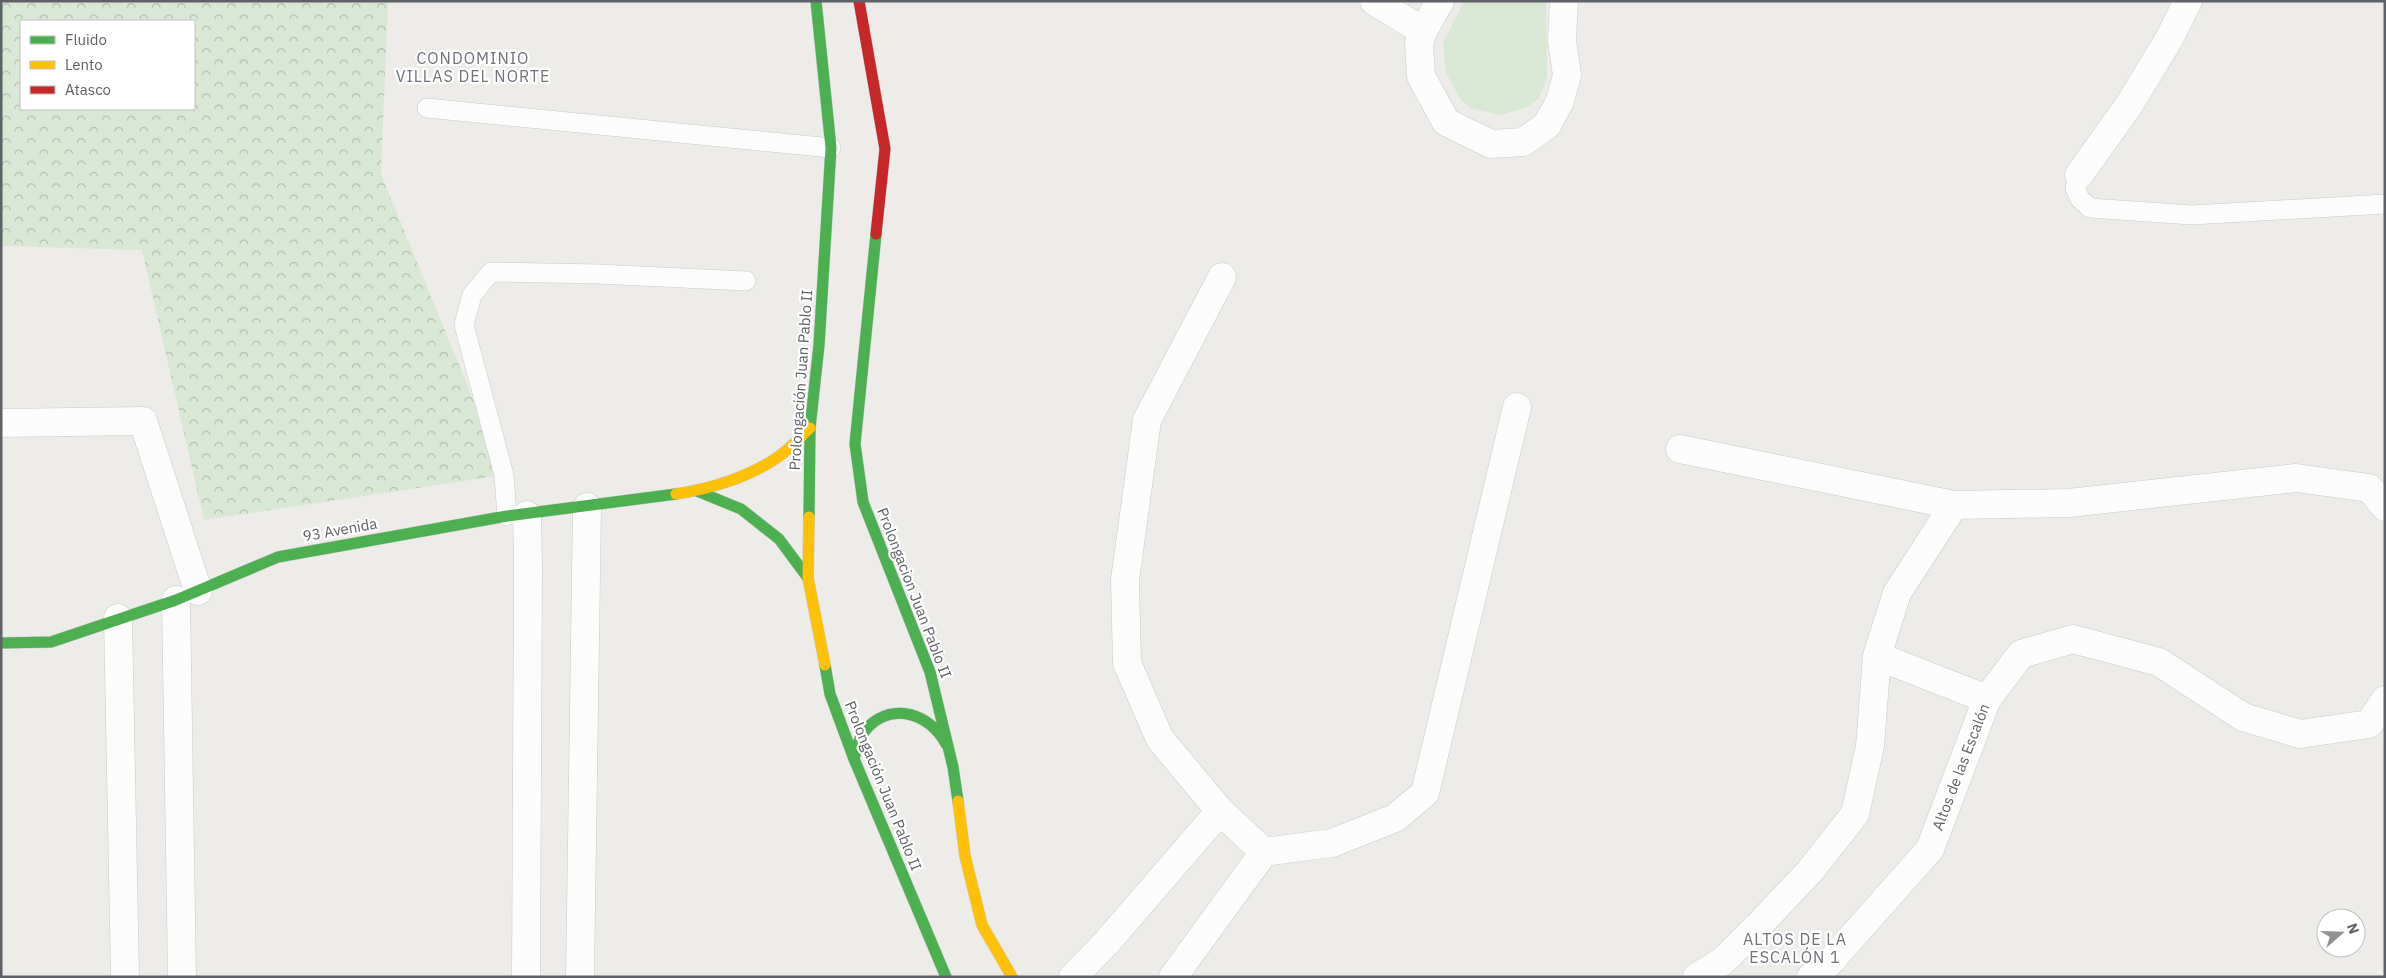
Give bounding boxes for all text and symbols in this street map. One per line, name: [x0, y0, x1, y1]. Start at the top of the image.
legend: [20, 20, 195, 110]
text: Fluido: [65, 30, 107, 49]
district label: CONDOMINIO VILLAS DEL NORTE: [396, 48, 550, 86]
text: Lento: [65, 55, 103, 74]
text: Atasco: [65, 80, 111, 99]
street label: Prolongación Juan Pablo II: [785, 289, 816, 471]
street label: Prolongacion Juan Pablo II: [873, 505, 956, 681]
street label: 93 Avenida: [301, 514, 379, 545]
street label: Prolongación Juan Pablo II: [841, 698, 926, 873]
street label: Altos de las Escalón: [1928, 701, 1993, 833]
north arrow: [2316, 908, 2366, 958]
text: N: [2343, 921, 2363, 936]
district label: ALTOS DE LA ESCALÓN 1: [1743, 929, 1847, 967]

